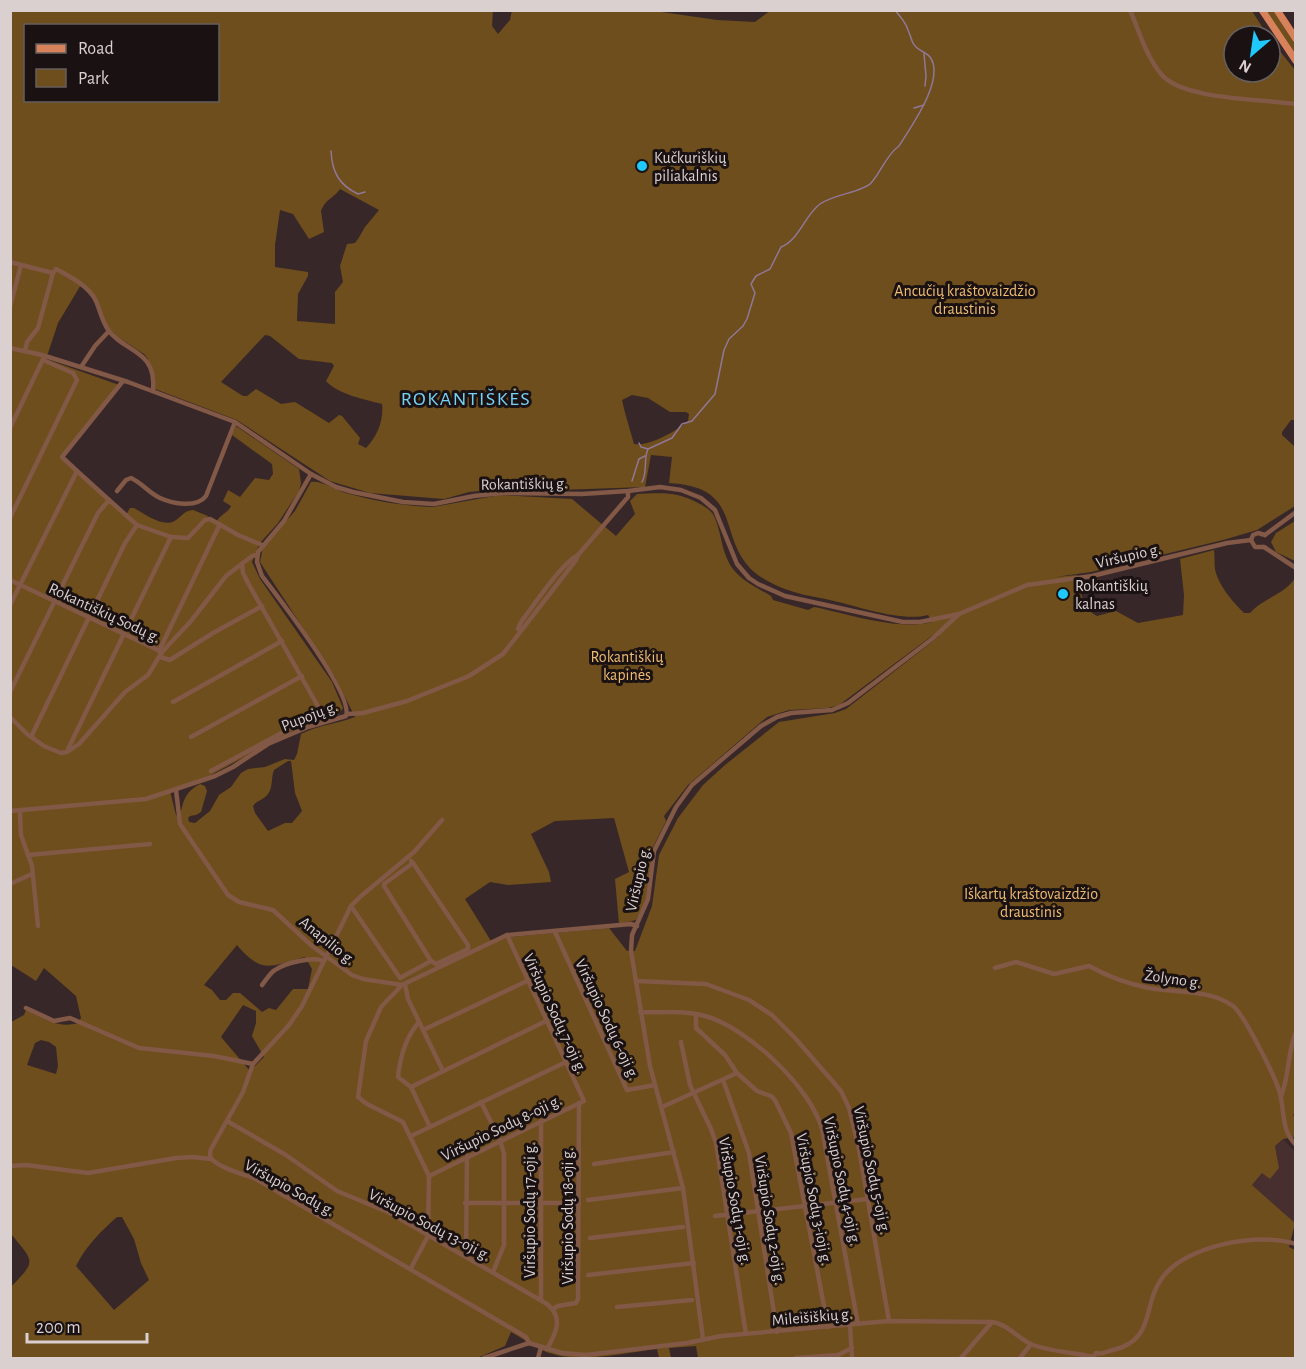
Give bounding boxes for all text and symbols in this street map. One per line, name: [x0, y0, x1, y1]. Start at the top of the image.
legend: [24, 24, 219, 102]
north arrow: [1222, 24, 1282, 84]
text: Road: [78, 40, 114, 58]
text: N: [1236, 57, 1254, 76]
text: Park: [78, 70, 110, 88]
place label: Kučkuriškių piliakalnis: [654, 150, 727, 184]
marker: Kučkuriškių piliakalnis: [635, 159, 649, 173]
park label: Ancučių kraštovaizdžio draustinis: [894, 283, 1036, 317]
district label: ROKANTIŠKĖS: [401, 388, 531, 409]
street label: Rokantiškių g.: [480, 475, 568, 493]
street label: Viršupio g.: [1094, 541, 1162, 571]
place label: Rokantiškių kalnas: [1075, 578, 1149, 612]
street label: Rokantiškių Sodų g.: [46, 580, 163, 646]
marker: Rokantiškių kalnas: [1056, 587, 1070, 601]
park label: Rokantiškių kapinės: [591, 649, 664, 683]
street label: Pupojų g.: [279, 698, 340, 735]
street label: Viršupio g.: [623, 845, 653, 913]
park label: Iškartų kraštovaizdžio draustinis: [964, 886, 1098, 920]
street label: Anapilio g.: [296, 914, 358, 968]
street label: Viršupio Sodų 7-oji g.: [519, 951, 590, 1076]
street label: Viršupio Sodų 6-oji g.: [571, 957, 642, 1083]
street label: Žolyno g.: [1143, 965, 1202, 992]
street label: Viršupio Sodų 8-oji g.: [439, 1092, 564, 1165]
street label: Viršupio Sodų 5-oji g.: [850, 1105, 893, 1236]
street label: Viršupio Sodų 4-oji g.: [820, 1115, 864, 1247]
street label: Viršupio Sodų 3-ioji g.: [792, 1132, 835, 1267]
street label: Viršupio Sodų 1-oji g.: [715, 1136, 754, 1266]
street label: Viršupio Sodų 17-oji g.: [522, 1142, 539, 1278]
street label: Viršupio Sodų 18-oji g.: [560, 1148, 577, 1284]
street label: Viršupio Sodų 2-oji g.: [751, 1154, 788, 1286]
street label: Viršupio Sodų g.: [242, 1157, 337, 1219]
street label: Viršupio Sodų 13-oji g.: [365, 1186, 493, 1265]
scale bar: [27, 1306, 147, 1344]
street label: Mileišiškių g.: [771, 1306, 853, 1328]
text: 200 m: [36, 1319, 81, 1337]

